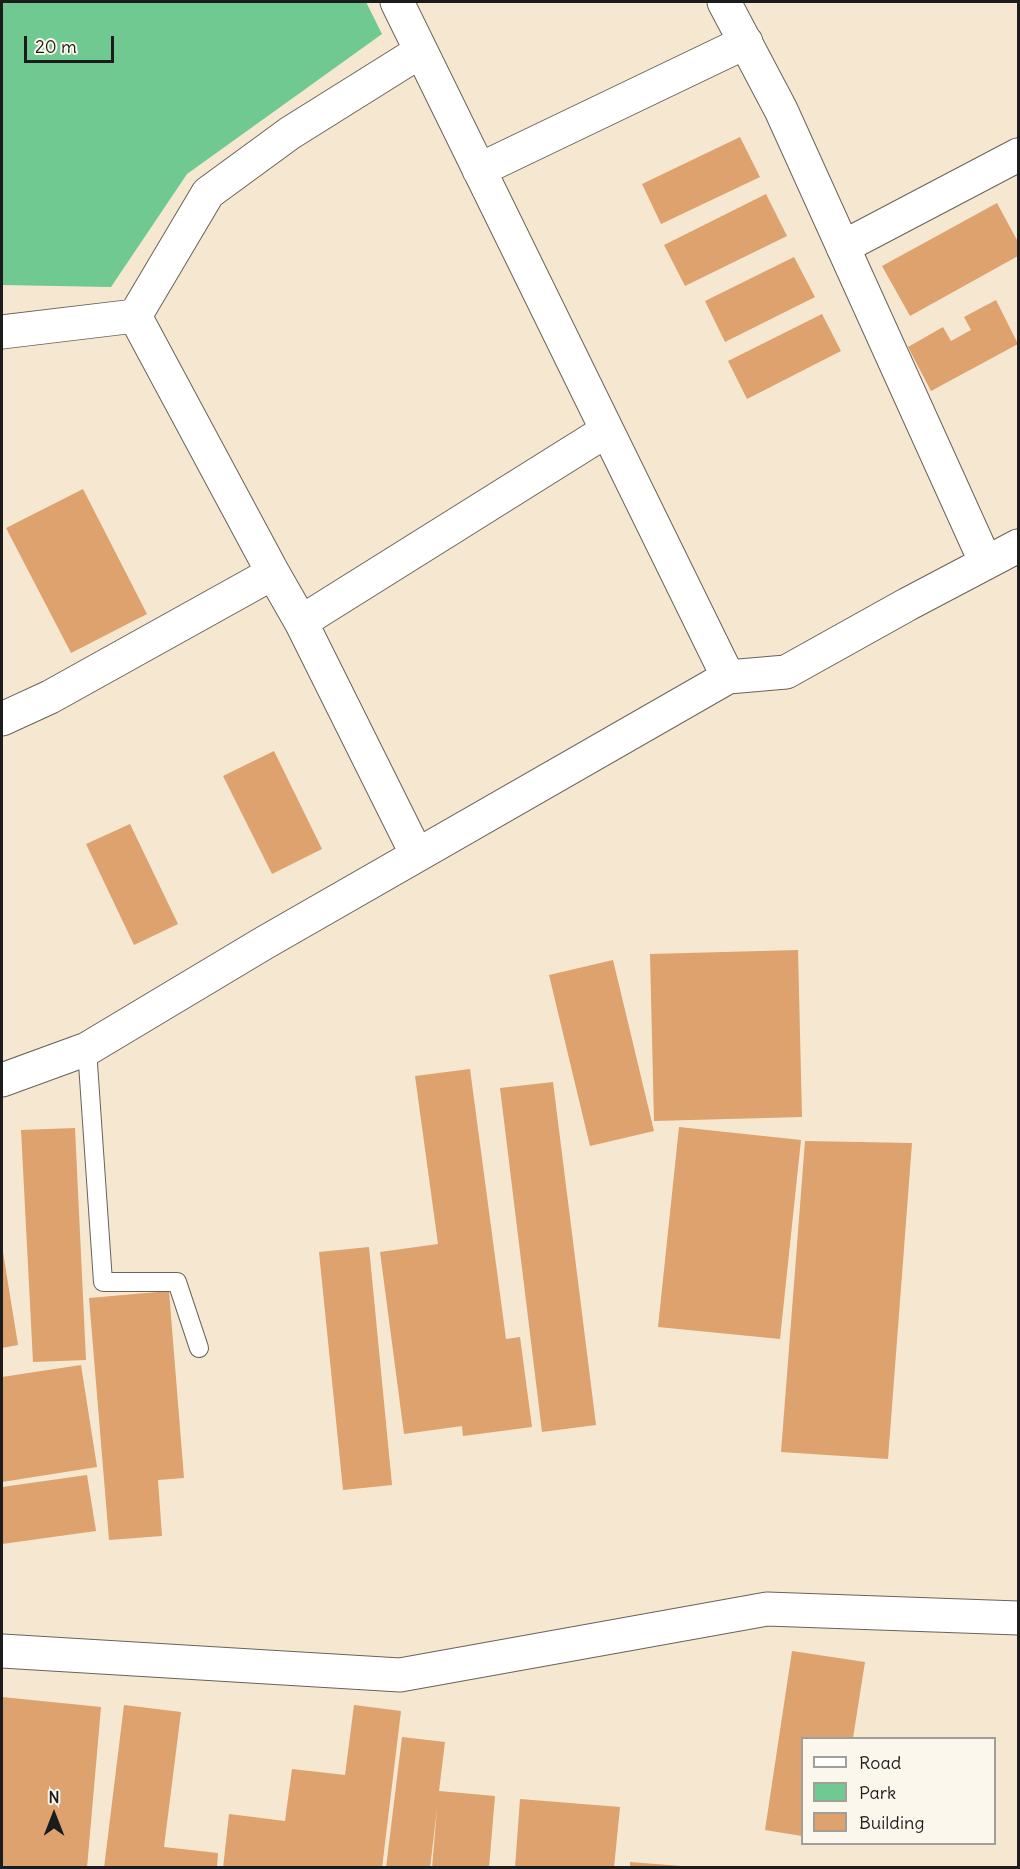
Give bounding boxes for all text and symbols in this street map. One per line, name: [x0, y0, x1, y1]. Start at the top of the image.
scale bar: [27, 24, 117, 62]
text: 20 m: [35, 35, 77, 58]
legend: [801, 1737, 996, 1845]
text: Road: [859, 1751, 901, 1774]
text: Park: [859, 1781, 896, 1804]
north arrow: [24, 1785, 84, 1845]
text: N: [48, 1787, 60, 1807]
text: Building: [859, 1811, 924, 1834]

